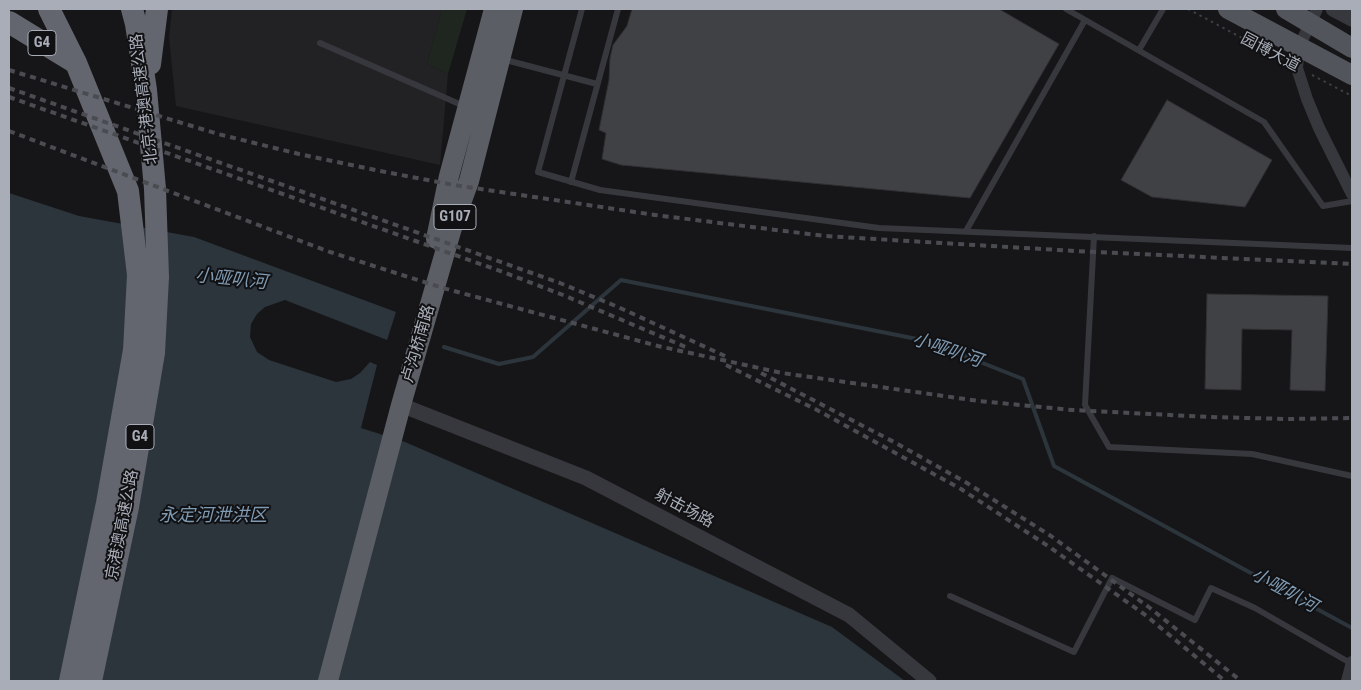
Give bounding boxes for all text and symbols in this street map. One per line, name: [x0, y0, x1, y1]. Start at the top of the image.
road number: G4: [28, 30, 56, 56]
street label: 园博大道: [1237, 30, 1303, 76]
street label: 北京-港澳高速公路: [127, 32, 163, 166]
road number: G107: [434, 204, 476, 230]
water label: 小哑叭河: [194, 265, 268, 295]
street label: 卢沟桥南路: [399, 303, 439, 385]
water label: 小哑叭河: [909, 329, 985, 373]
road number: G4: [126, 424, 154, 450]
street label: 京港澳高速公路: [103, 468, 143, 582]
street label: 射击场路: [651, 486, 717, 532]
water label: 永定河泄洪区: [159, 505, 267, 527]
water label: 小哑叭河: [1247, 564, 1321, 618]

